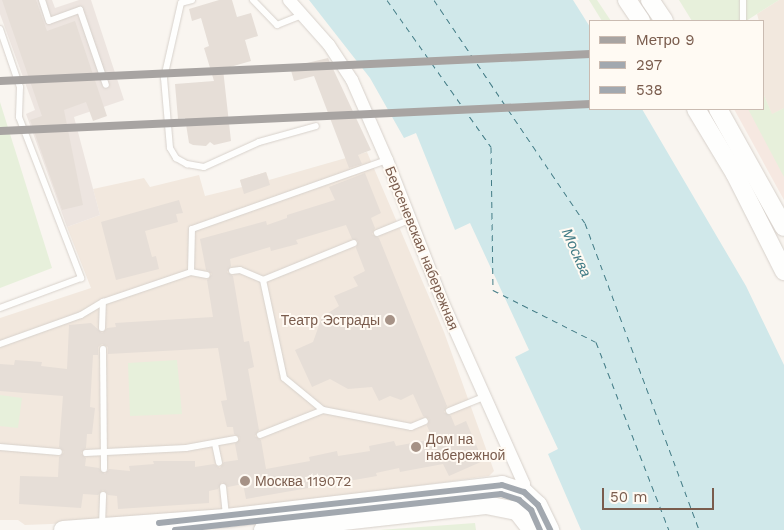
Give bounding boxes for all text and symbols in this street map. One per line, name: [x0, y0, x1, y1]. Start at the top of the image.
legend: [589, 20, 764, 110]
text: Метро 9: [636, 31, 694, 49]
text: 297: [636, 56, 662, 74]
text: 538: [636, 81, 663, 99]
street label: Берсеневская набережная: [381, 164, 463, 332]
water label: Москва: [557, 226, 595, 280]
place label: Театр Эстрады: [281, 312, 380, 328]
marker: Театр Эстрады: [384, 314, 396, 326]
place label: Дом на набережной: [426, 431, 505, 464]
marker: Дом на набережной: [410, 441, 422, 453]
place label: Москва 119072: [255, 473, 352, 489]
marker: Москва 119072: [239, 475, 251, 487]
scale bar: [604, 478, 716, 510]
text: 50 m: [610, 488, 647, 506]

